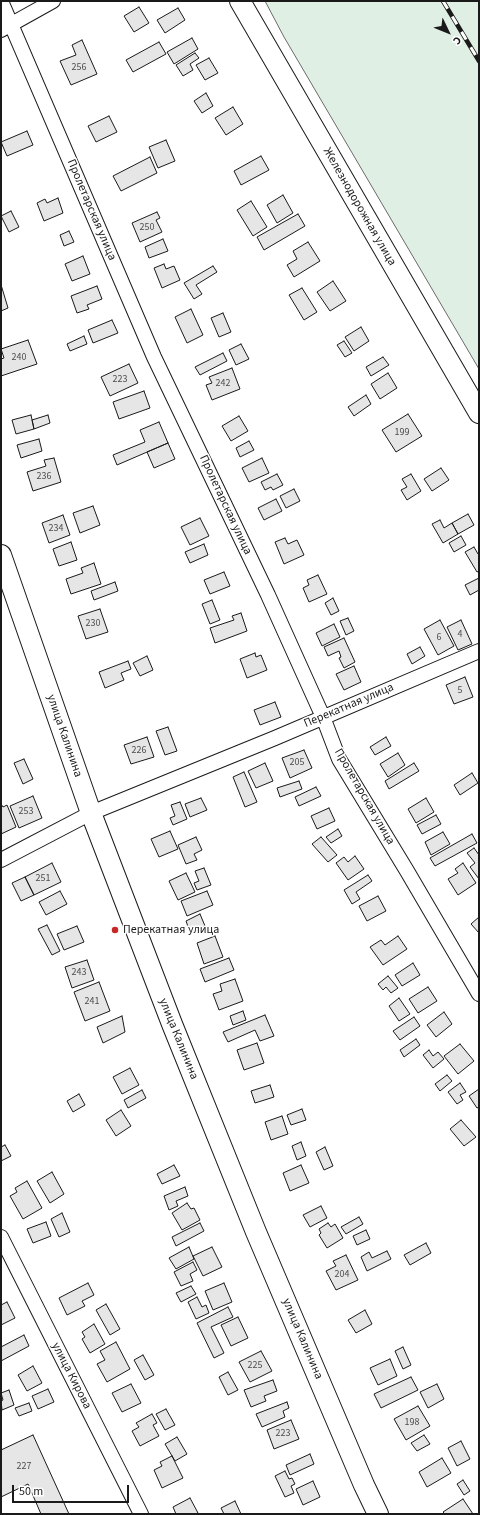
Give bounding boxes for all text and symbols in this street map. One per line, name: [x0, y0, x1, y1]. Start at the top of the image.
north arrow: [428, 12, 468, 52]
text: С: [449, 33, 465, 48]
house number: 256: [72, 62, 86, 74]
street label: Железнодорожная улица: [319, 145, 399, 269]
street label: Пролетарская улица: [63, 157, 119, 263]
house number: 250: [140, 222, 154, 234]
house number: 240: [12, 352, 26, 364]
house number: 223: [113, 374, 127, 386]
house number: 242: [216, 378, 230, 390]
house number: 199: [395, 427, 409, 439]
street label: Пролетарская улица: [196, 453, 254, 557]
house number: 236: [37, 471, 51, 483]
house number: 234: [49, 523, 63, 535]
house number: 230: [86, 618, 100, 630]
house number: 4: [458, 629, 462, 641]
house number: 6: [437, 632, 441, 644]
street label: Перекатная улица: [302, 681, 396, 731]
house number: 5: [458, 685, 462, 697]
street label: улица Калинина: [43, 693, 85, 779]
house number: 226: [132, 745, 146, 757]
street label: Пролетарская улица: [331, 746, 397, 848]
house number: 205: [290, 757, 304, 769]
house number: 253: [19, 806, 33, 818]
house number: 251: [36, 873, 50, 885]
place label: Перекатная улица: [123, 923, 219, 937]
marker: Перекатная улица: [110, 925, 120, 935]
house number: 243: [72, 967, 86, 979]
house number: 241: [85, 996, 99, 1008]
street label: улица Калинина: [155, 996, 201, 1082]
house number: 204: [335, 1269, 349, 1281]
street label: улица Калинина: [279, 1296, 325, 1382]
street label: улица Кирова: [48, 1340, 94, 1412]
house number: 225: [248, 1360, 262, 1372]
house number: 198: [405, 1417, 419, 1429]
house number: 223: [276, 1428, 290, 1440]
house number: 227: [17, 1461, 31, 1473]
scale bar: [14, 1477, 131, 1503]
text: 50 m: [19, 1483, 43, 1500]

